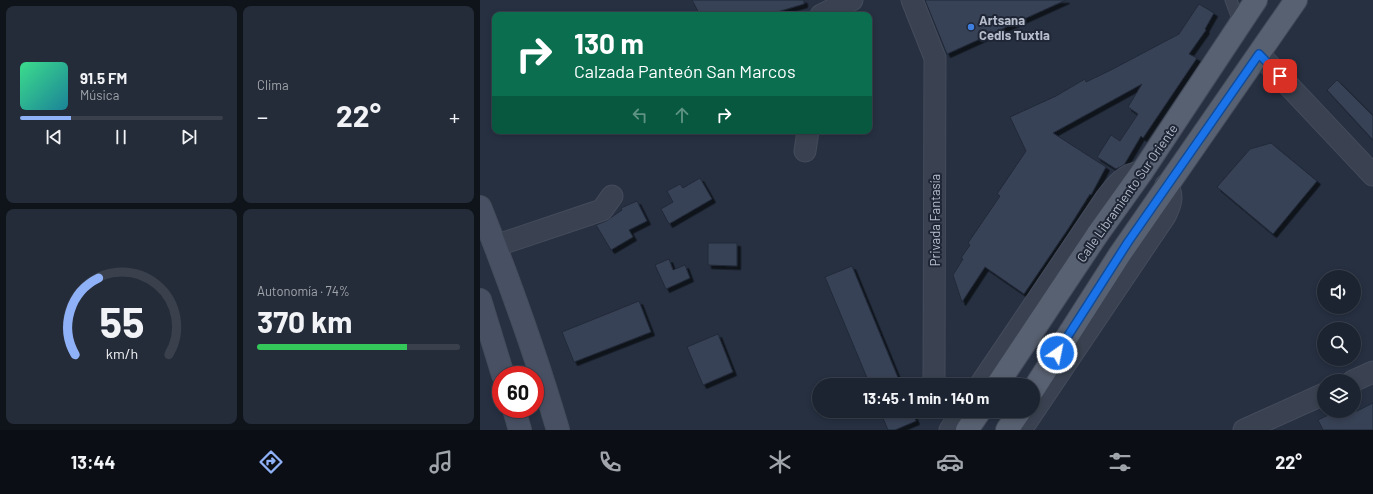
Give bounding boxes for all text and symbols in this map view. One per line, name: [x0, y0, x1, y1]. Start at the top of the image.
place label: Artsana Cedis Tuxtla: [979, 12, 1050, 43]
marker: Artsana Cedis Tuxtla: [966, 22, 976, 32]
text: 130 m: [574, 26, 644, 60]
icon: right: [508, 28, 560, 80]
pin: [1263, 59, 1297, 93]
text: Calzada Panteón San Marcos: [574, 60, 796, 82]
icon: arrive: [1269, 65, 1291, 87]
text: 91.5 FM: [80, 69, 127, 87]
text: Clima: [257, 77, 289, 93]
text: Música: [80, 87, 119, 103]
text: 22°: [336, 97, 381, 133]
text: −: [257, 103, 268, 129]
text: +: [449, 103, 460, 129]
icon: left: [629, 104, 651, 126]
icon: ahead: [671, 104, 693, 126]
icon: right: [713, 104, 735, 126]
street label: Calle Libramiento Sur Oriente: [1073, 121, 1181, 265]
icon: previous: [43, 126, 65, 148]
icon: pause: [110, 126, 132, 148]
icon: next: [178, 126, 200, 148]
street label: Privada Fantasía: [927, 174, 943, 266]
map controls: [1317, 270, 1361, 418]
button: sound: [1317, 270, 1361, 314]
text: Autonomía · 74%: [257, 283, 350, 299]
text: 55: [99, 295, 144, 345]
text: 370 km: [257, 303, 352, 339]
button: search: [1317, 322, 1361, 366]
position arrow: [1036, 332, 1078, 374]
text: km/h: [105, 344, 138, 361]
speed limit sign: 60: [492, 366, 544, 418]
button: layers: [1317, 374, 1361, 418]
text: 13:45 · 1 min · 140 m: [863, 389, 989, 407]
icon: directions: [257, 448, 285, 476]
icon: music: [427, 448, 455, 476]
icon: phone: [596, 448, 624, 476]
icon: climate: [766, 448, 794, 476]
icon: car: [936, 448, 964, 476]
icon: filters: [1106, 448, 1134, 476]
text: 13:44: [71, 451, 115, 473]
text: 22°: [1275, 451, 1302, 473]

